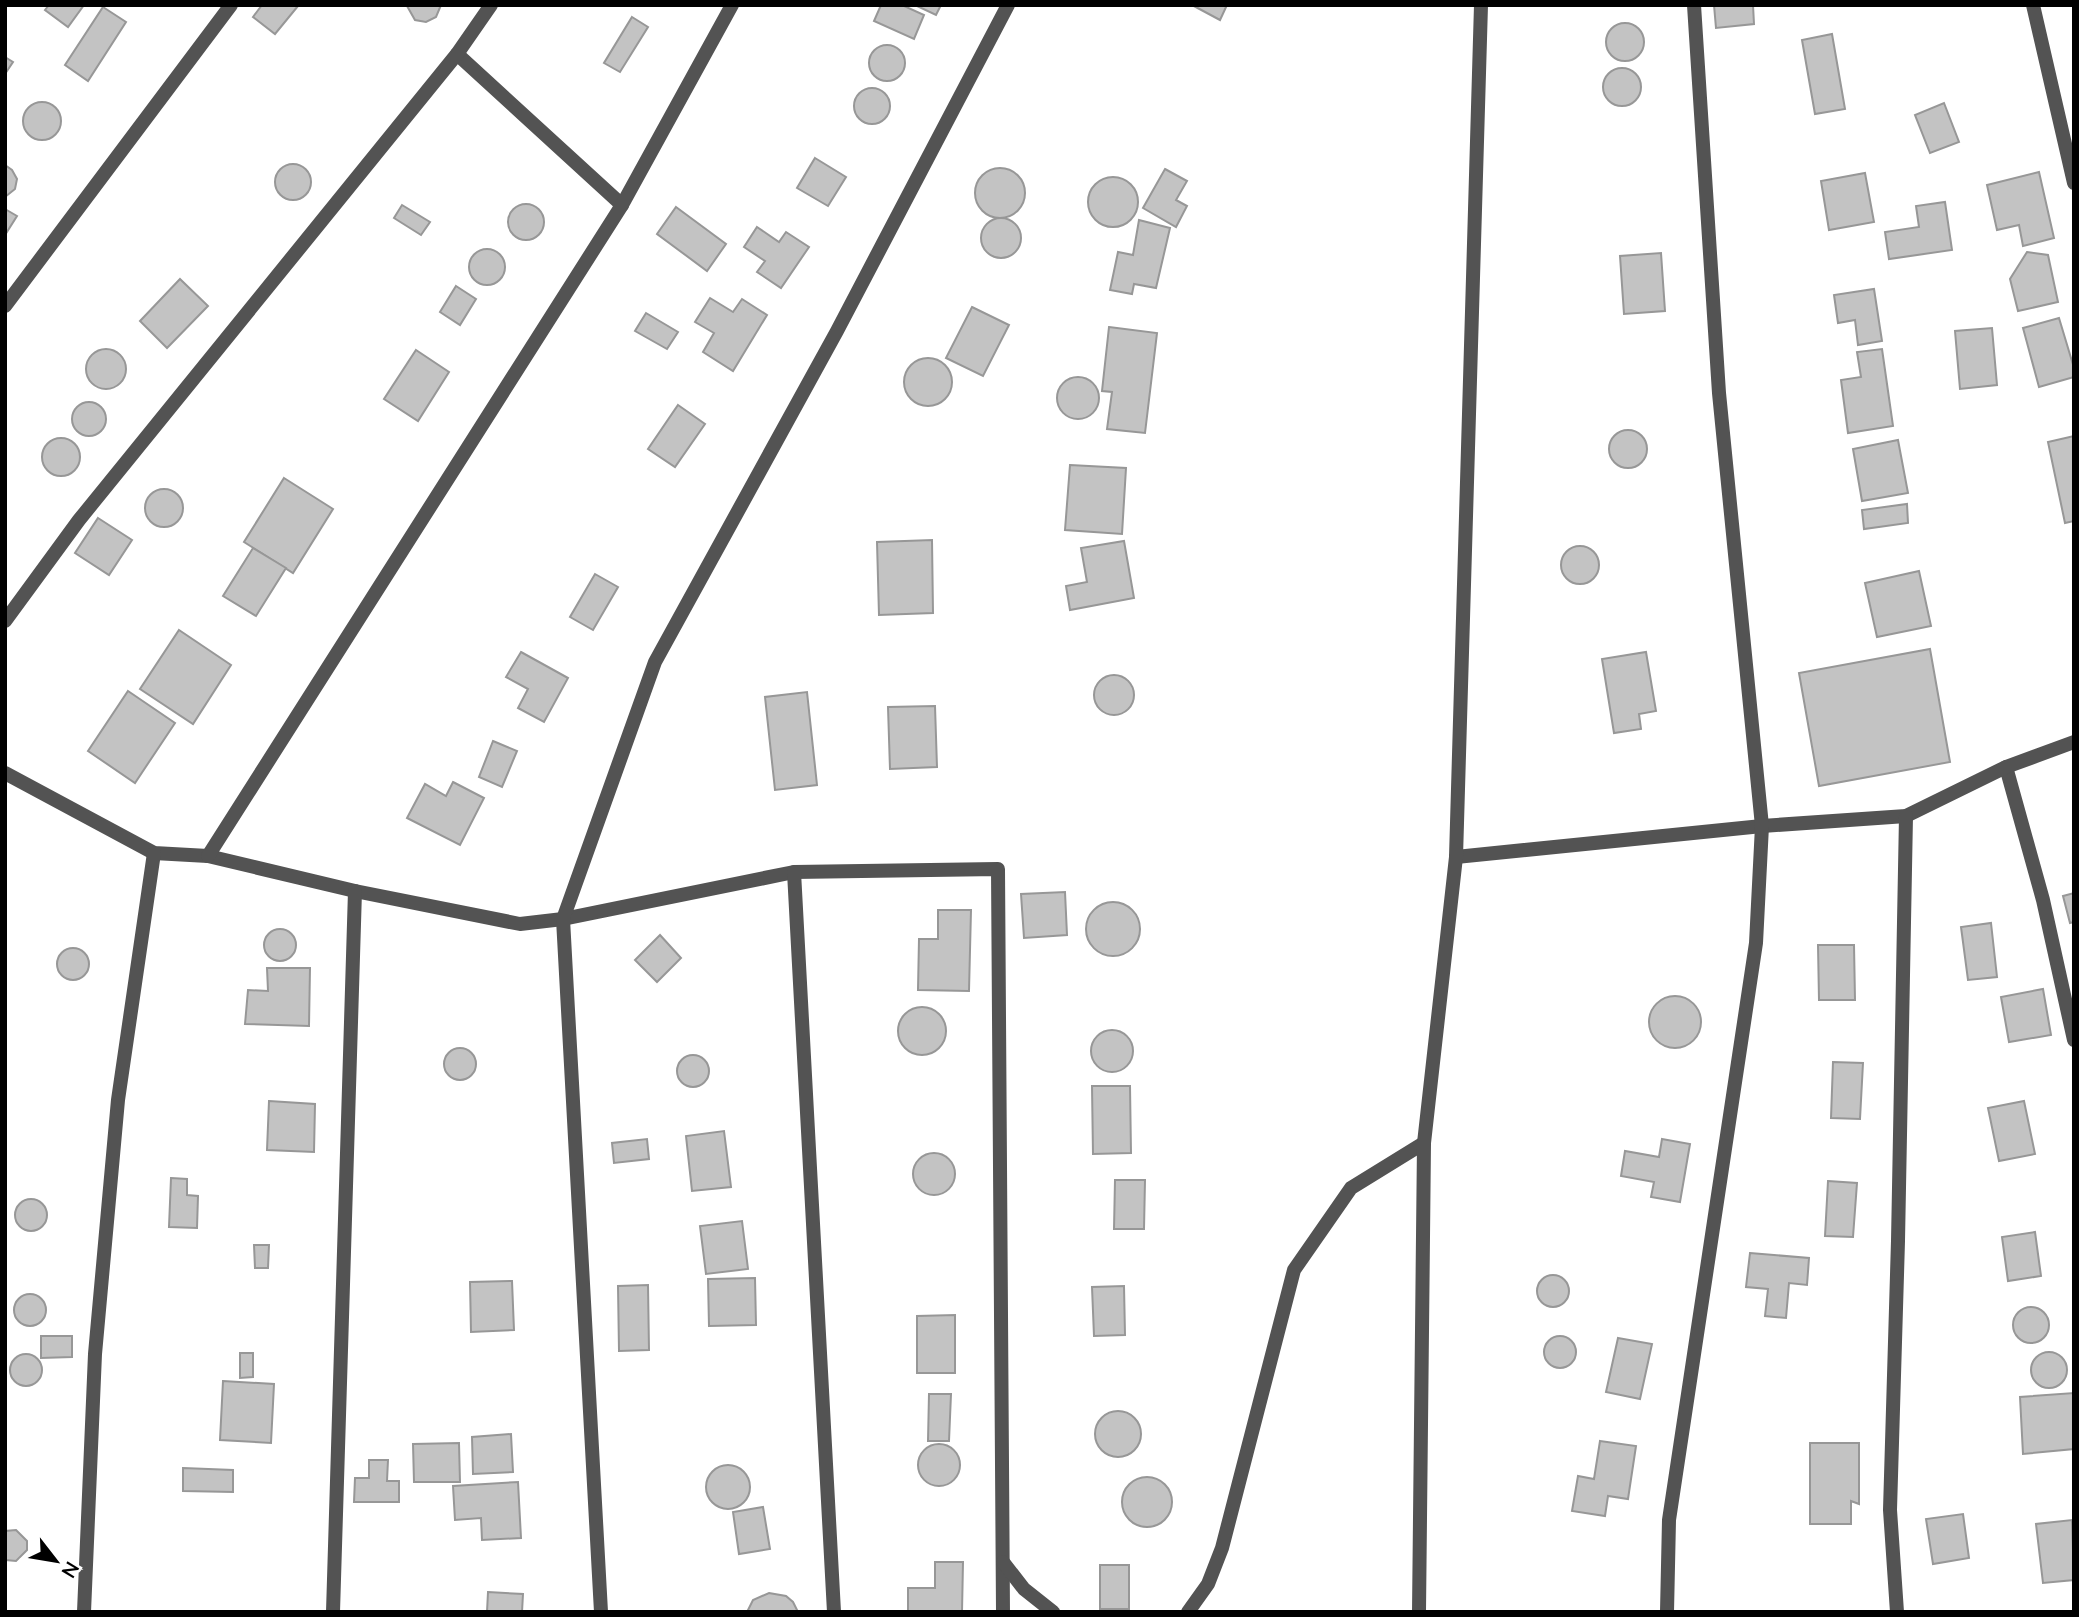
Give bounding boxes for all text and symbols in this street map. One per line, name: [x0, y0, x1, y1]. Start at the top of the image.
north arrow: [21, 1526, 91, 1596]
text: N: [57, 1558, 85, 1582]

